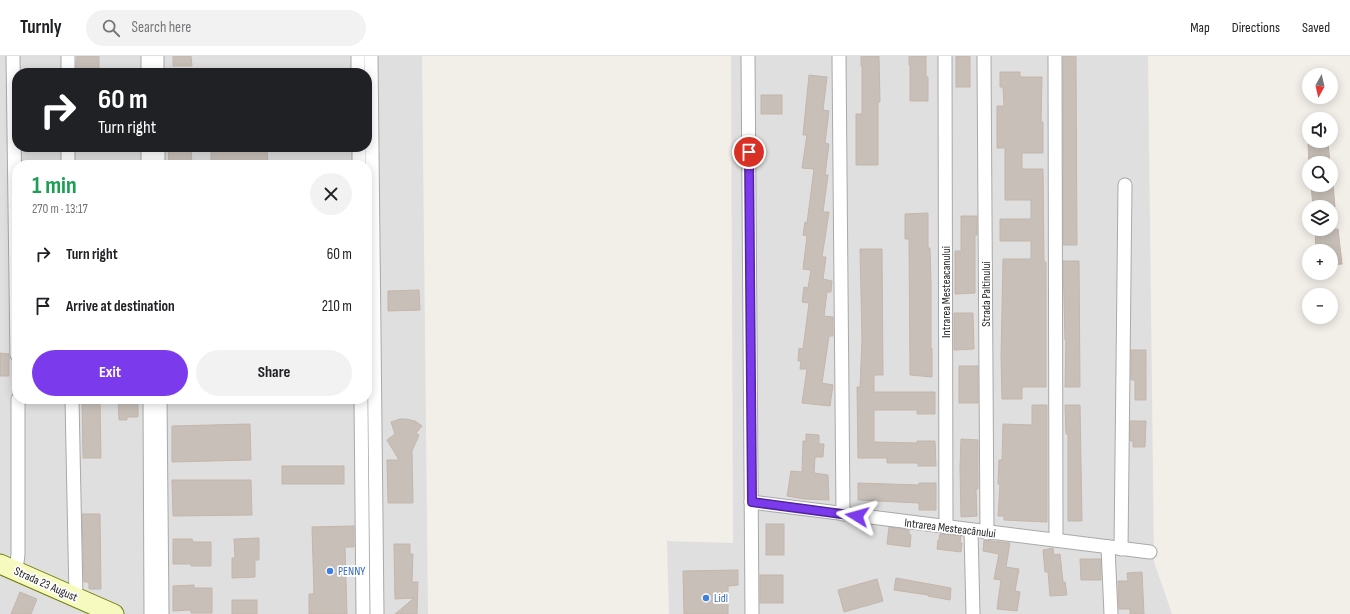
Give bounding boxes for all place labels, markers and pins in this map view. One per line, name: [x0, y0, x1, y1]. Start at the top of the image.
pin: [732, 135, 766, 169]
place label: PENNY: [338, 564, 365, 579]
marker: PENNY: [325, 566, 335, 576]
place label: Lidl: [714, 591, 728, 606]
marker: Lidl: [701, 593, 711, 603]

